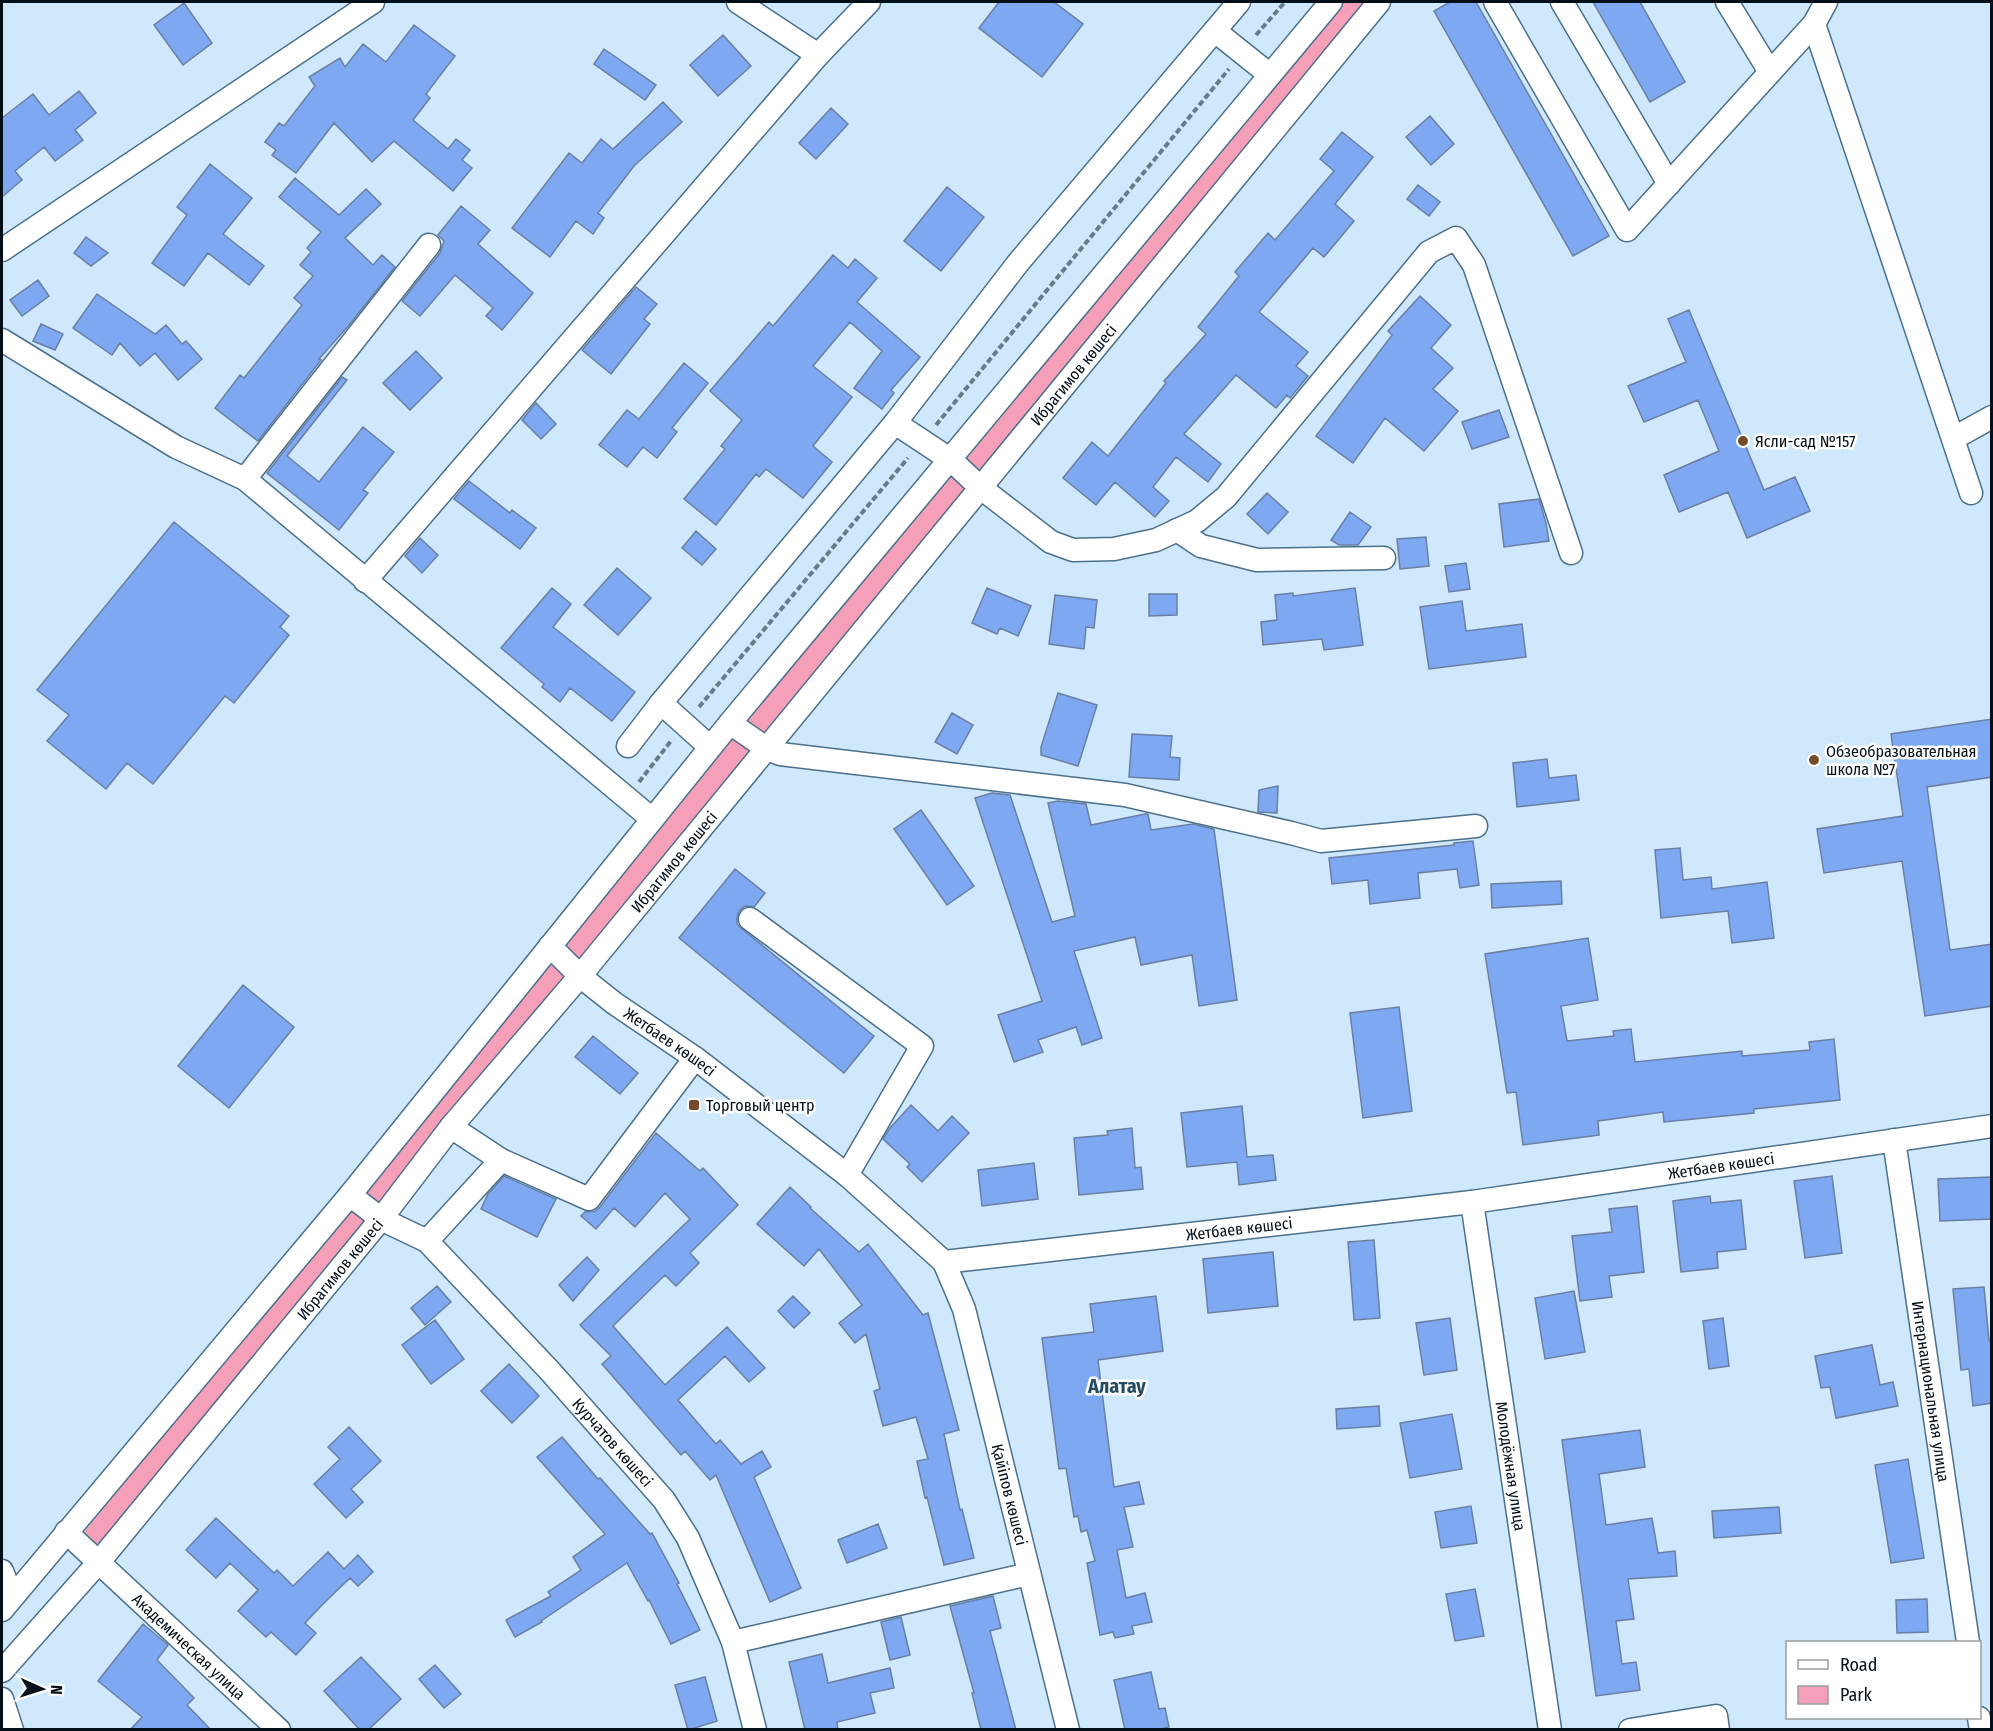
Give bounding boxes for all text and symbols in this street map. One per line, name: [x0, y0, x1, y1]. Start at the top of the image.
street label: Ибрагимов көшесі: [1026, 320, 1120, 429]
place label: Ясли-сад №157: [1755, 432, 1856, 451]
marker: Ясли-сад №157: [1736, 434, 1750, 448]
place label: Обзеобразовательная школа №7: [1826, 742, 1976, 779]
marker: Обзеобразовательная школа №7: [1807, 753, 1821, 767]
street label: Ибрагимов көшесі: [627, 807, 721, 916]
street label: Жетбаев көшесі: [621, 1003, 720, 1080]
place label: Торговый центр: [706, 1096, 814, 1115]
marker: Торговый центр: [687, 1098, 701, 1112]
street label: Жетбаев көшесі: [1666, 1148, 1775, 1183]
street label: Жетбаев көшесі: [1185, 1213, 1294, 1244]
street label: Ибрагимов көшесі: [293, 1215, 387, 1323]
street label: Интернациональная улица: [1908, 1299, 1954, 1483]
district label: Алатау: [1087, 1374, 1146, 1398]
street label: Курчатов көшесі: [569, 1394, 657, 1490]
street label: Молодёжная улица: [1492, 1400, 1530, 1532]
street label: Қайіпов көшесі: [988, 1442, 1032, 1547]
street label: Академическая улица: [129, 1589, 250, 1704]
legend: [1786, 1641, 1981, 1719]
text: Road: [1840, 1654, 1877, 1676]
north arrow: [12, 1659, 72, 1719]
text: N: [47, 1684, 66, 1695]
text: Park: [1840, 1684, 1873, 1706]

